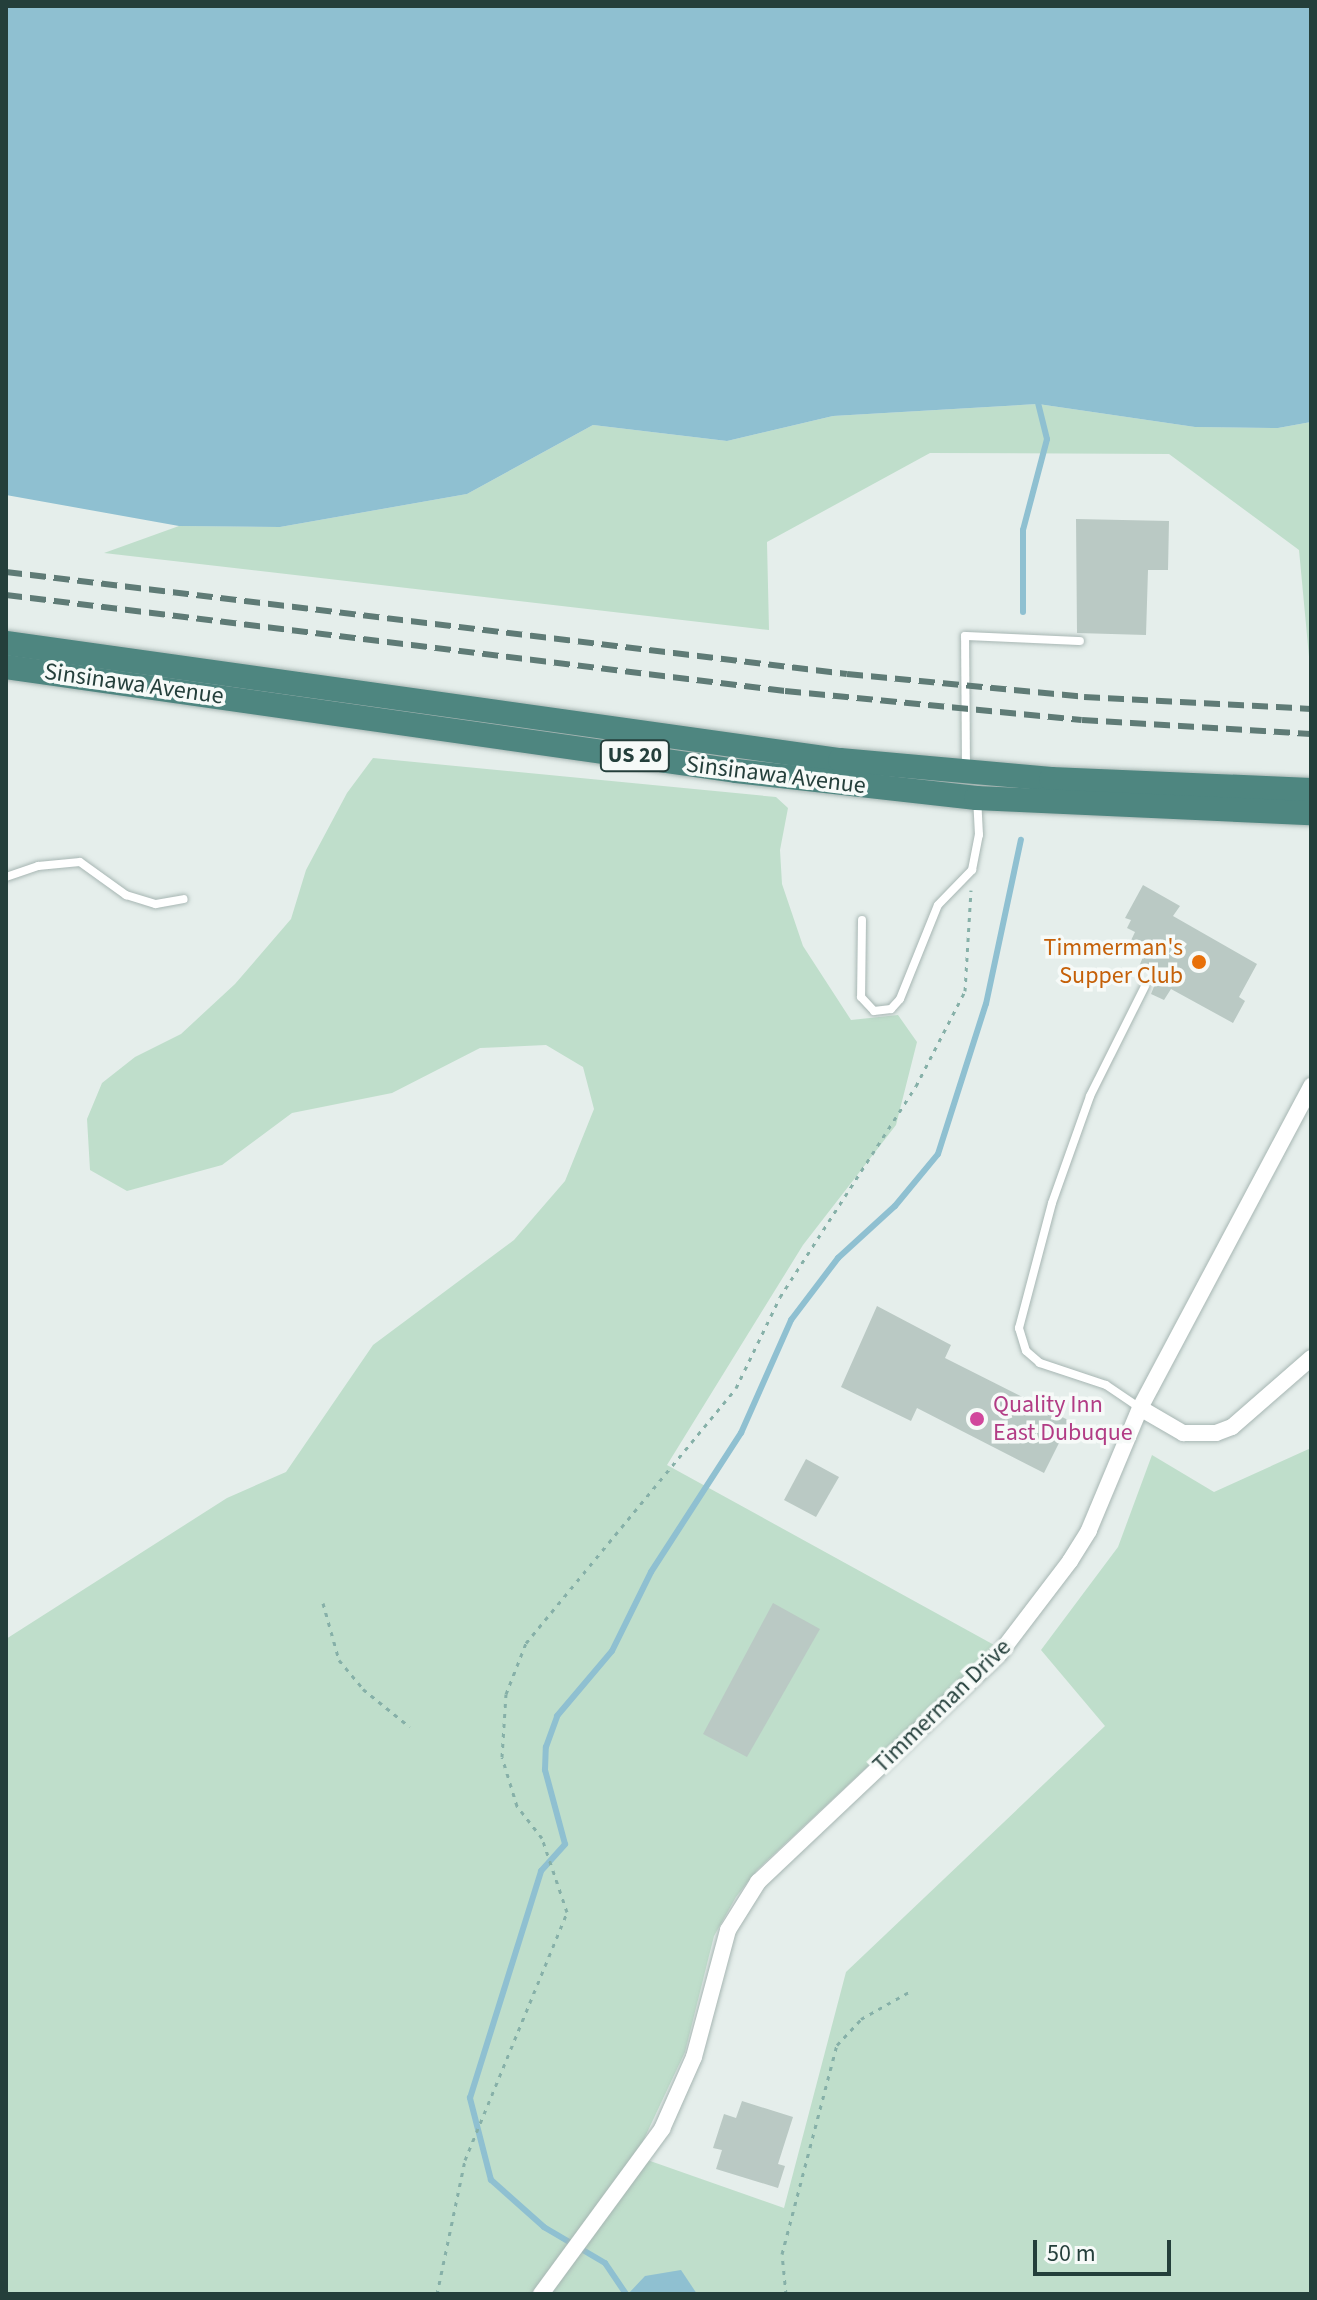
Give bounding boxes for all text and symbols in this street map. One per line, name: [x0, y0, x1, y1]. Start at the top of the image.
street label: Sinsinawa Avenue: [42, 657, 226, 711]
road number: US 20: [599, 738, 671, 774]
street label: Sinsinawa Avenue: [684, 750, 868, 800]
place label: Timmerman's Supper Club: [1044, 934, 1183, 990]
marker: Timmerman's Supper Club: [1190, 953, 1208, 971]
place label: Quality Inn East Dubuque: [993, 1391, 1133, 1447]
marker: Quality Inn East Dubuque: [968, 1410, 986, 1428]
street label: Timmerman Drive: [867, 1633, 1017, 1779]
scale bar: [1037, 2224, 1175, 2274]
text: 50 m: [1047, 2236, 1096, 2271]

